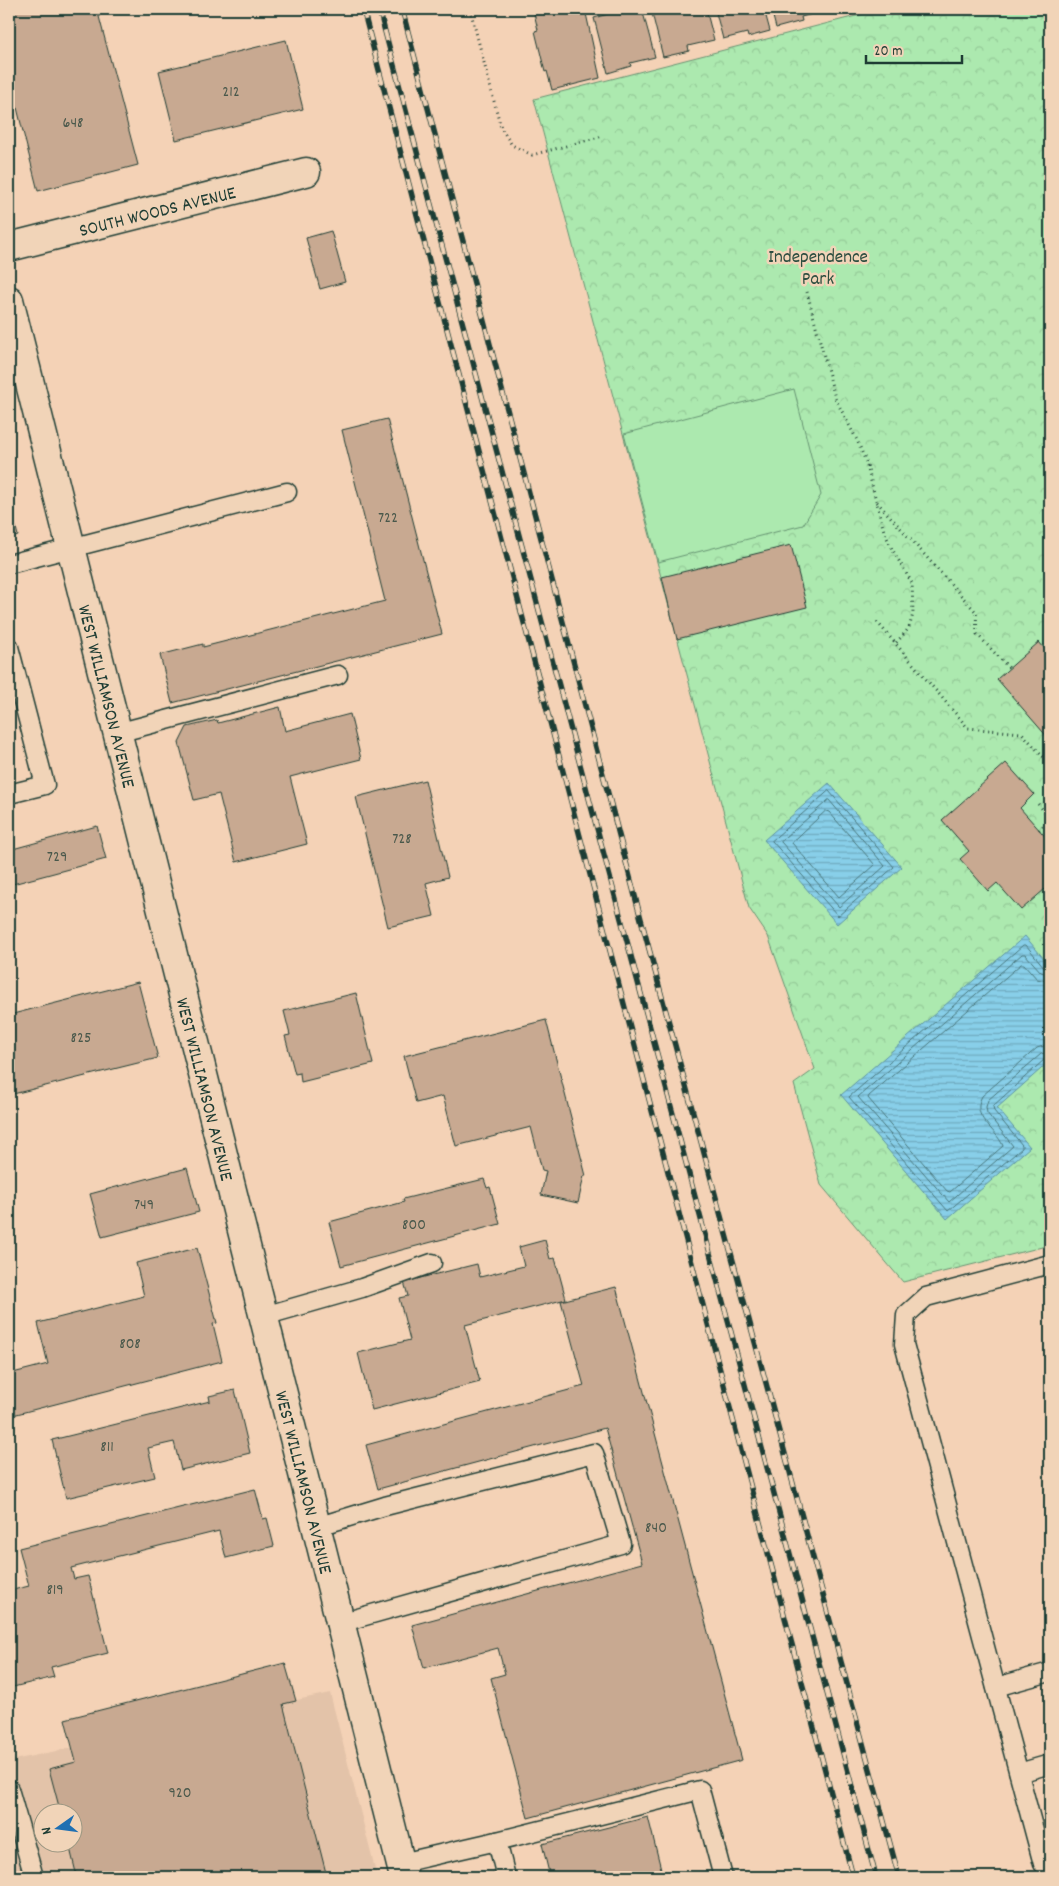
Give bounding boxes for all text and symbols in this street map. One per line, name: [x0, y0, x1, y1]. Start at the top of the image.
scale bar: [866, 32, 963, 64]
text: 20 m: [874, 41, 902, 63]
house number: 212: [222, 81, 240, 104]
house number: 648: [63, 112, 83, 135]
street label: SOUTH WOODS AVENUE: [77, 181, 239, 246]
park label: Independence Park: [768, 245, 868, 294]
house number: 722: [378, 507, 398, 530]
street label: WEST WILLIAMSON AVENUE: [69, 602, 141, 792]
house number: 728: [392, 828, 412, 851]
house number: 729: [47, 846, 67, 869]
street label: WEST WILLIAMSON AVENUE: [167, 995, 239, 1185]
house number: 825: [71, 1027, 91, 1050]
house number: 749: [134, 1194, 154, 1217]
house number: 800: [402, 1214, 426, 1237]
house number: 808: [119, 1333, 141, 1356]
street label: WEST WILLIAMSON AVENUE: [266, 1388, 338, 1578]
house number: 811: [100, 1436, 114, 1459]
house number: 840: [645, 1517, 667, 1540]
house number: 819: [46, 1579, 64, 1602]
house number: 920: [168, 1782, 192, 1805]
north arrow: [32, 1804, 82, 1854]
text: N: [37, 1825, 58, 1836]

